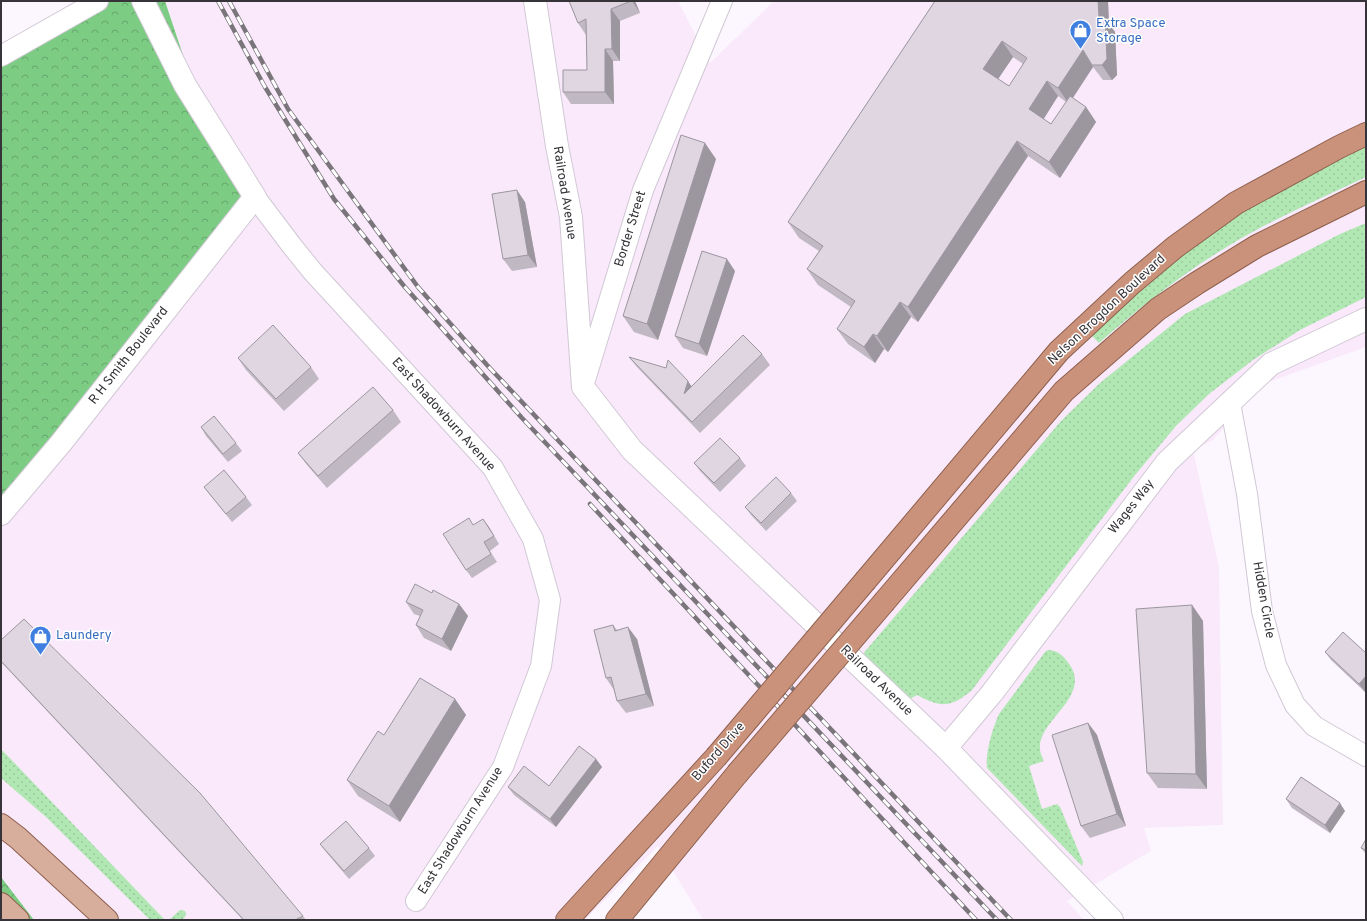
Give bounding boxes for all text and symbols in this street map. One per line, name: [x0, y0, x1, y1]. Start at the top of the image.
place label: Extra Space Storage: [1096, 16, 1165, 47]
shop icon: Extra Space Storage: [1067, 18, 1093, 51]
street label: Railroad Avenue: [549, 145, 579, 241]
street label: Border Street: [612, 189, 650, 269]
street label: Nelson Brogdon Boulevard: [1045, 251, 1169, 369]
street label: R H Smith Boulevard: [86, 304, 172, 408]
street label: East Shadowburn Avenue: [388, 355, 498, 475]
street label: Wages Way: [1106, 476, 1158, 538]
street label: Hidden Circle: [1248, 560, 1278, 640]
shop icon: Laundery: [28, 623, 54, 656]
place label: Laundery: [56, 628, 112, 644]
street label: Railroad Avenue: [836, 642, 916, 720]
street label: Buford Drive: [689, 719, 749, 785]
street label: East Shadowburn Avenue: [415, 764, 507, 898]

